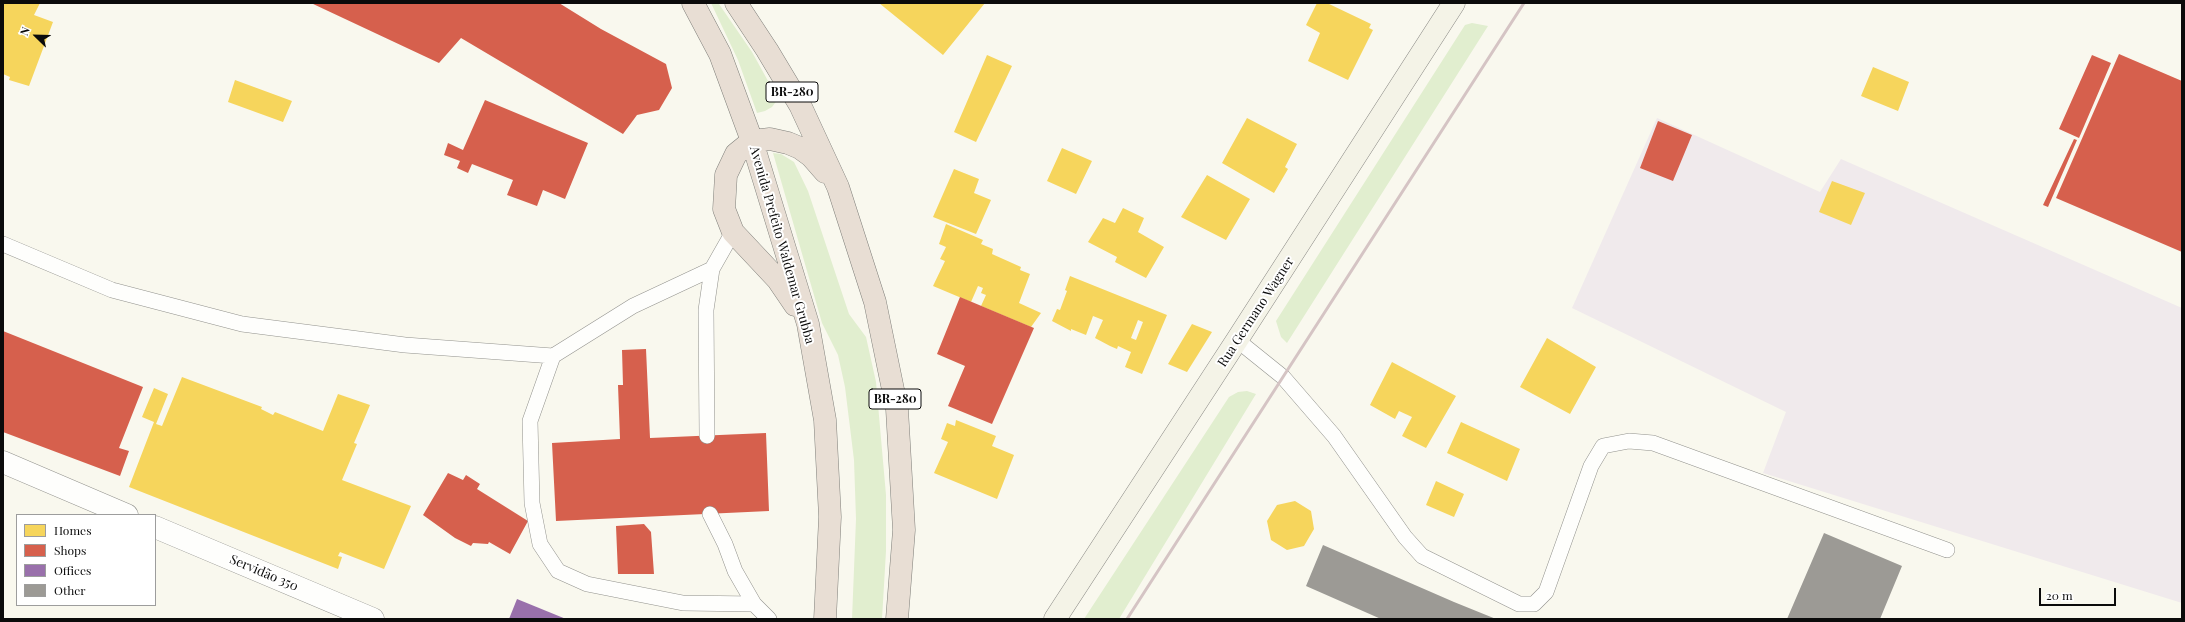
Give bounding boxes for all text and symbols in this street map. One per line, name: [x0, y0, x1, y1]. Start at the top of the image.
north arrow: [16, 16, 56, 56]
text: N: [16, 25, 33, 38]
road number: BR-280: [766, 82, 818, 102]
street label: Avenida Prefeito Waldemar Grubba: [746, 144, 818, 346]
street label: Rua Germano Wagner: [1215, 254, 1297, 370]
road number: BR-280: [869, 389, 921, 409]
legend: [16, 514, 156, 606]
text: Homes: [54, 522, 92, 538]
text: Shops: [54, 542, 86, 558]
street label: Servidão 350: [227, 552, 301, 594]
text: Offices: [54, 562, 91, 578]
scale bar: [2041, 580, 2118, 606]
text: Other: [54, 582, 86, 598]
text: 20 m: [2046, 587, 2073, 603]

